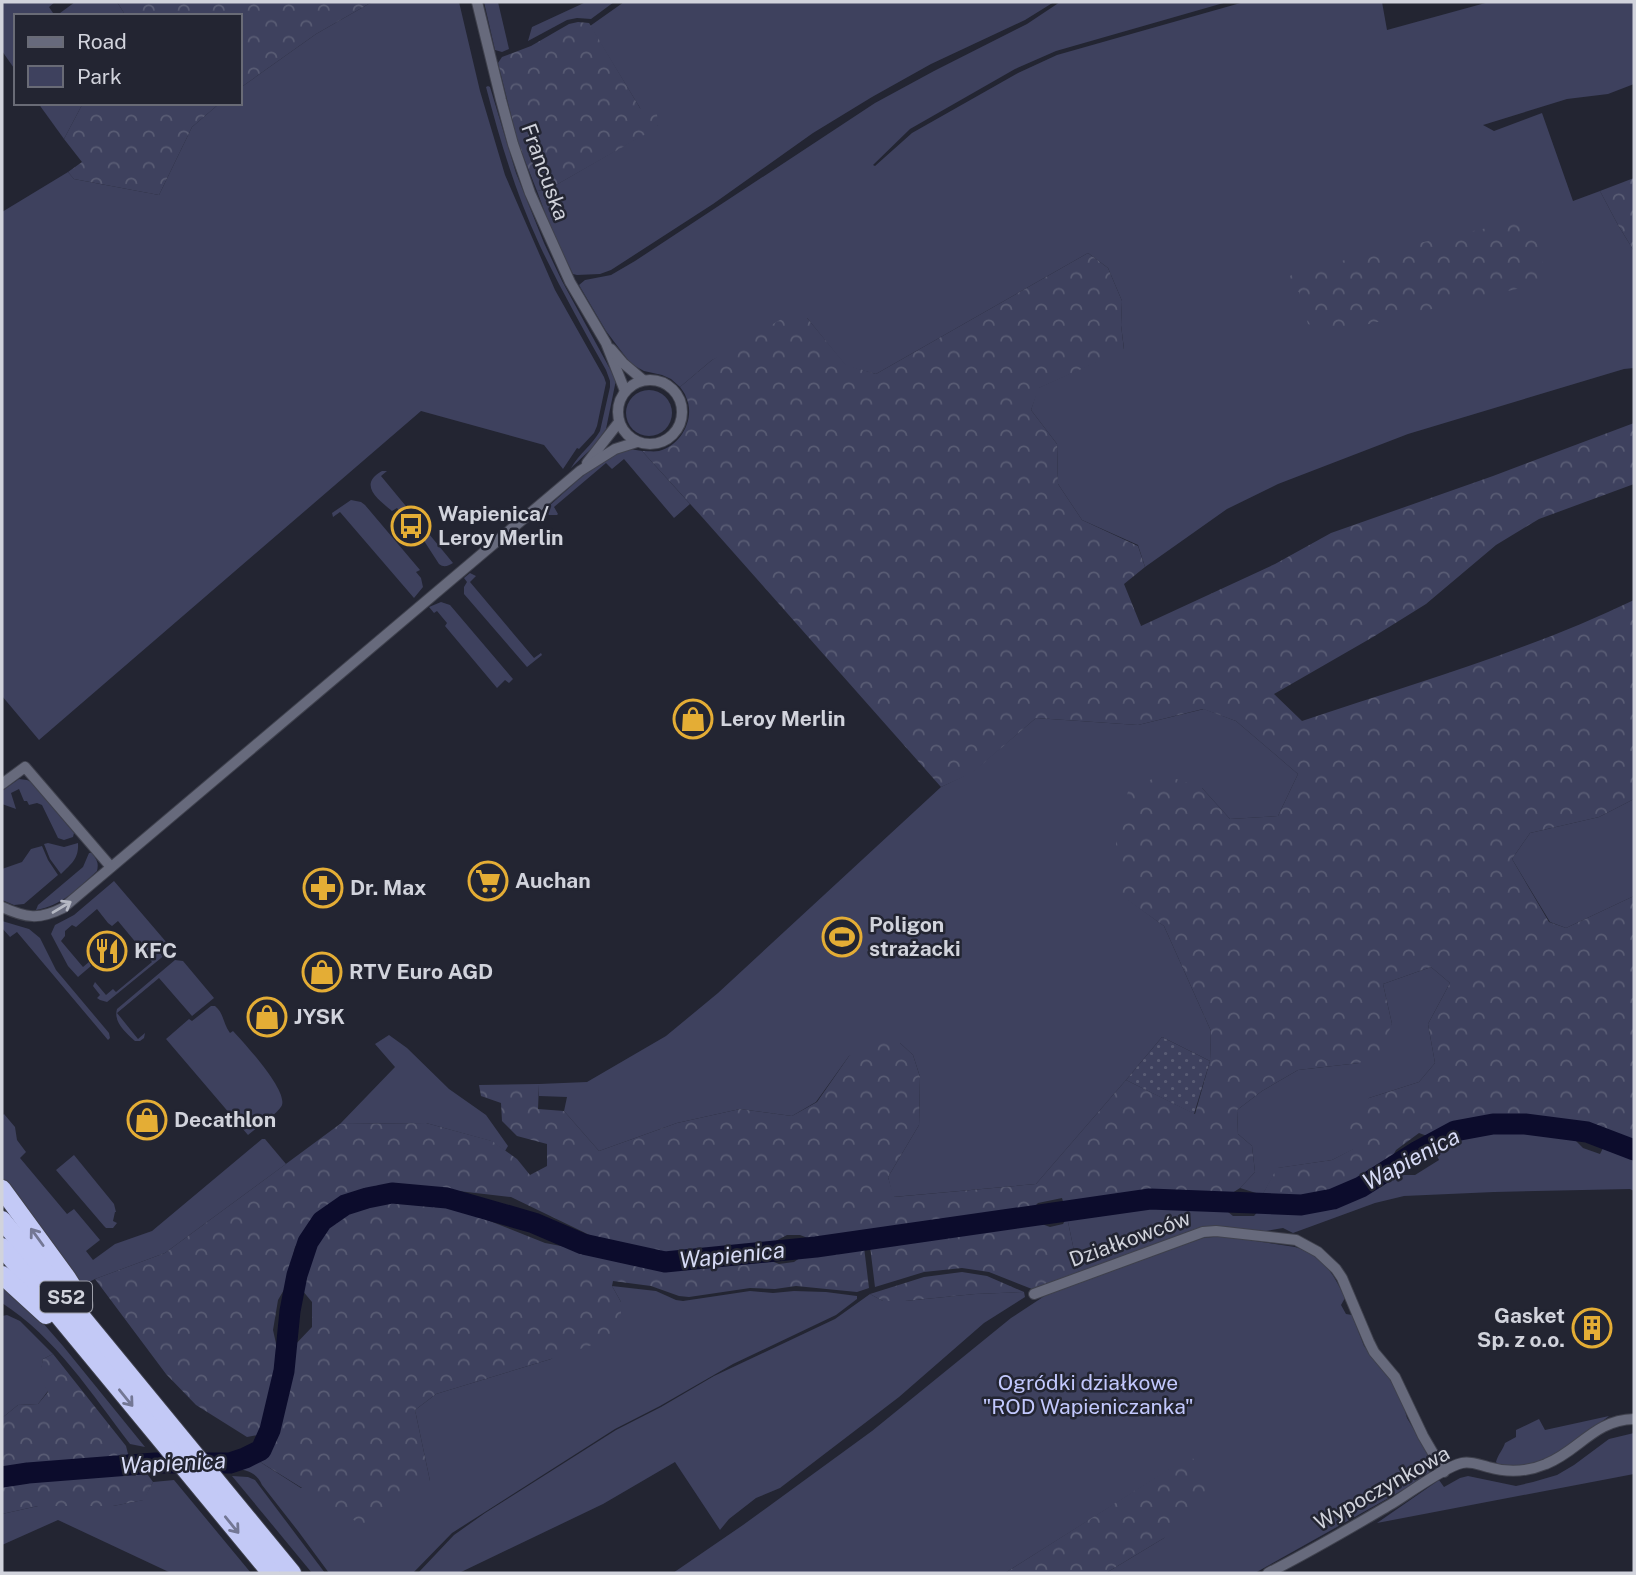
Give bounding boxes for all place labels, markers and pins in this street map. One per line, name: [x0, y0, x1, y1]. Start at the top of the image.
place label: Wapienica/ Leroy Merlin: [438, 501, 564, 550]
bus stop icon: Wapienica/ Leroy Merlin: [390, 505, 432, 547]
shop icon: Leroy Merlin: [672, 698, 714, 740]
place label: Leroy Merlin: [720, 706, 846, 731]
supermarket icon: Auchan: [467, 860, 509, 902]
pharmacy icon: Dr. Max: [302, 867, 344, 909]
place label: Auchan: [515, 868, 591, 893]
place label: Dr. Max: [350, 875, 426, 900]
place label: Poligon strażacki: [869, 912, 961, 961]
sports icon: Poligon strażacki: [821, 916, 863, 958]
restaurant icon: KFC: [86, 930, 128, 972]
place label: KFC: [134, 938, 177, 963]
shop icon: RTV Euro AGD: [301, 951, 343, 993]
place label: RTV Euro AGD: [349, 959, 493, 984]
shop icon: JYSK: [246, 996, 288, 1038]
place label: JYSK: [294, 1004, 345, 1029]
shop icon: Decathlon: [126, 1099, 168, 1141]
place label: Decathlon: [174, 1107, 276, 1132]
place label: Gasket Sp. z o.o.: [1477, 1303, 1565, 1352]
building icon: Gasket Sp. z o.o.: [1571, 1307, 1613, 1349]

